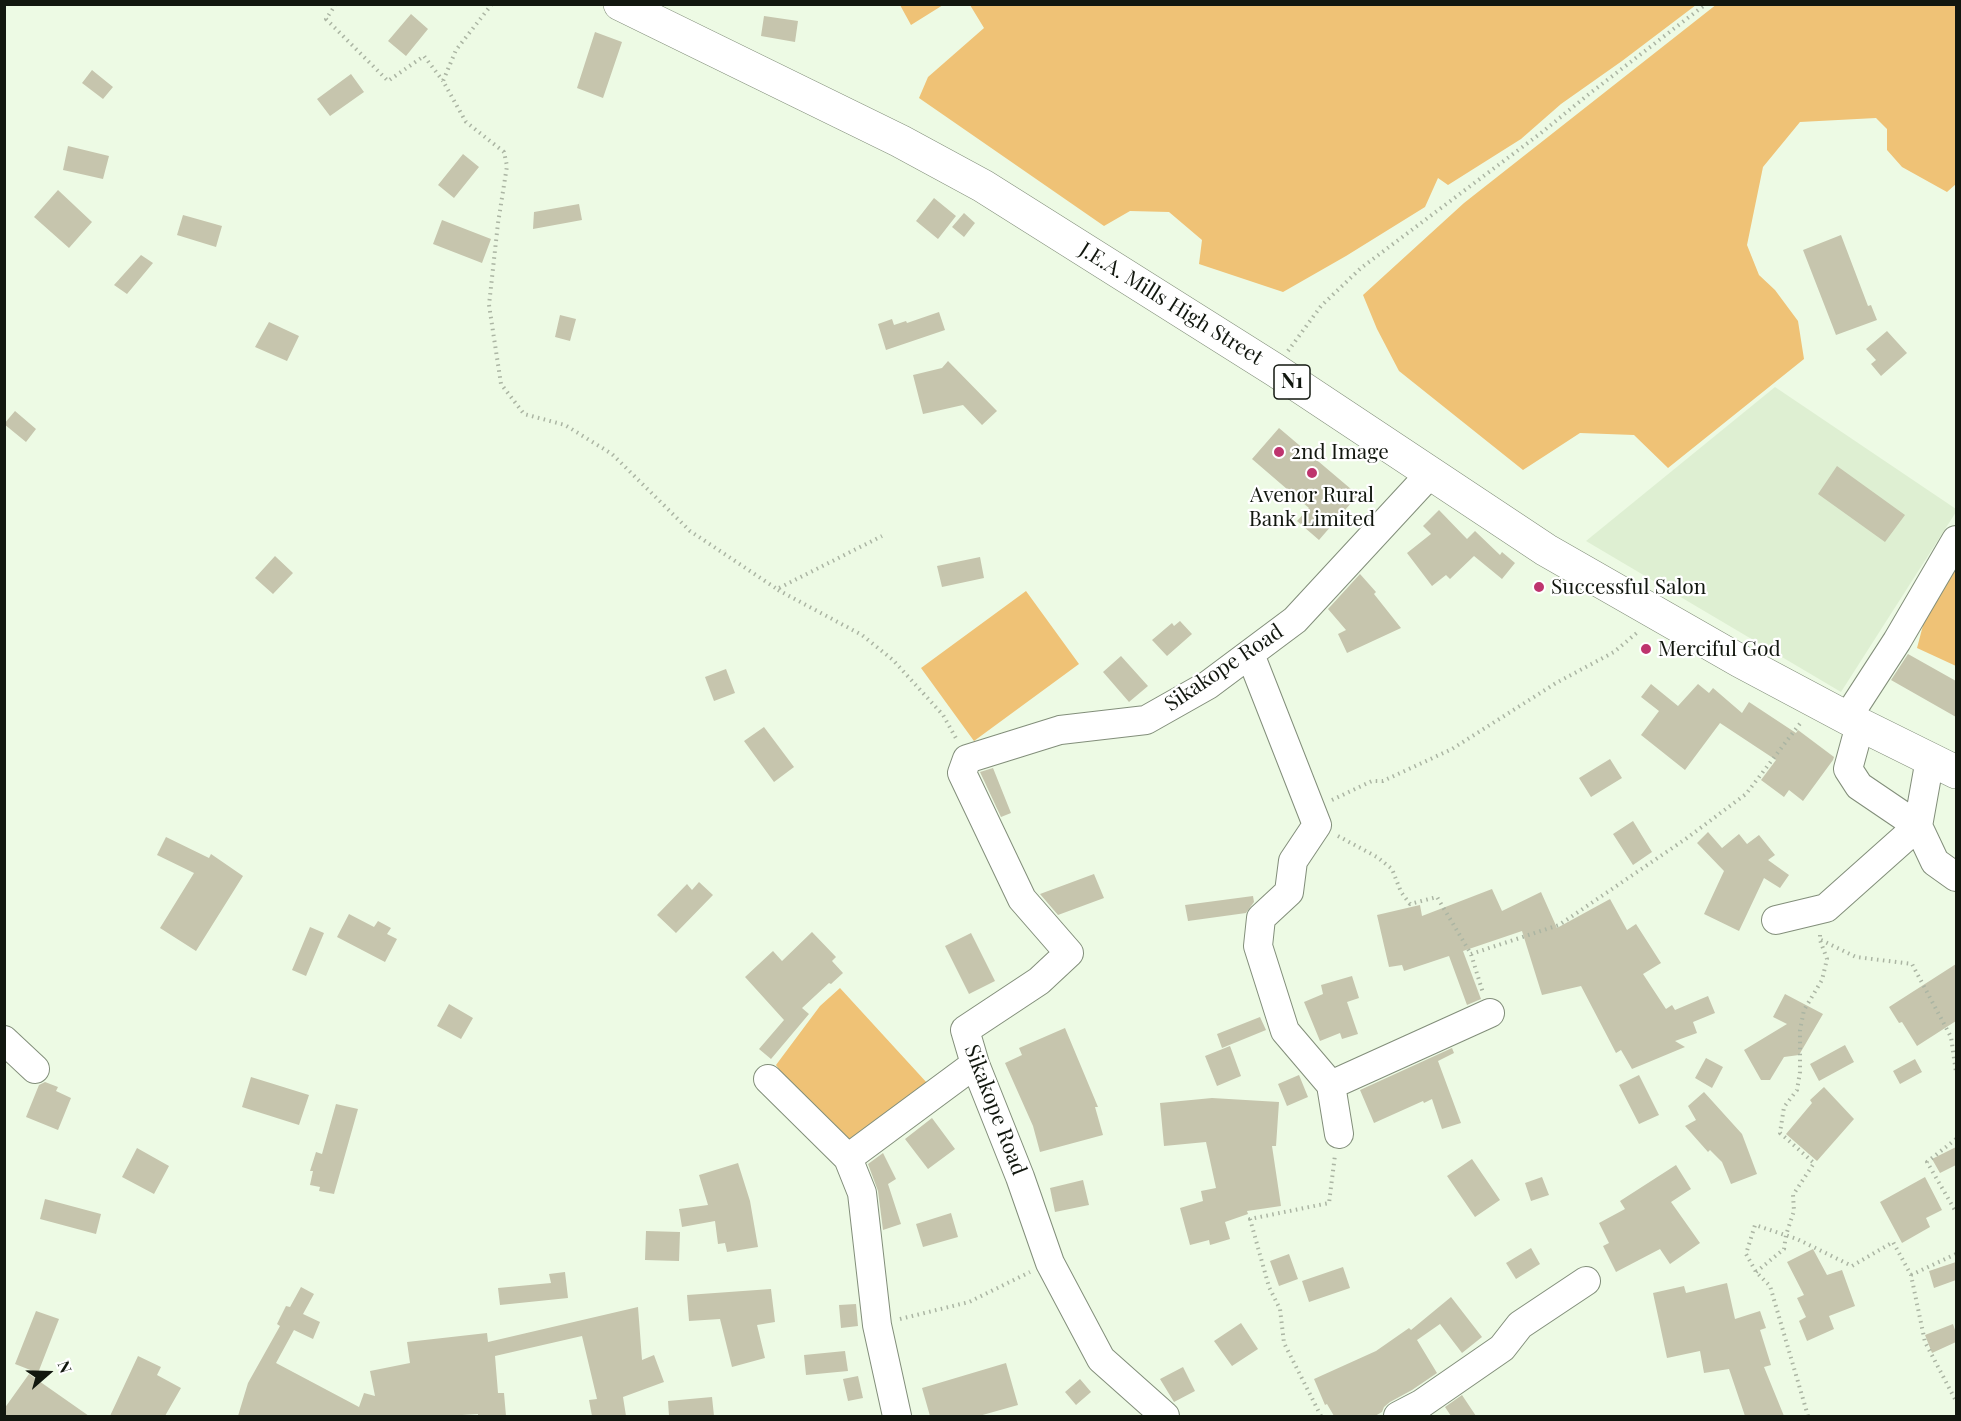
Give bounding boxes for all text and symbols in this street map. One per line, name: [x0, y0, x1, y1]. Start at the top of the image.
street label: J.E.A. Mills High Street: [1075, 237, 1267, 371]
road number: N1: [1274, 365, 1310, 399]
place label: 2nd Image: [1291, 439, 1389, 465]
marker: 2nd Image: [1272, 445, 1286, 459]
marker: Avenor Rural Bank Limited: [1305, 466, 1319, 480]
place label: Avenor Rural Bank Limited: [1249, 482, 1375, 532]
place label: Successful Salon: [1551, 574, 1706, 600]
marker: Successful Salon: [1532, 580, 1546, 594]
street label: Sikakope Road: [1160, 619, 1288, 717]
place label: Merciful God: [1658, 636, 1781, 662]
marker: Merciful God: [1639, 642, 1653, 656]
street label: Sikakope Road: [959, 1041, 1031, 1179]
north arrow: [18, 1343, 78, 1403]
text: N: [54, 1358, 77, 1376]

